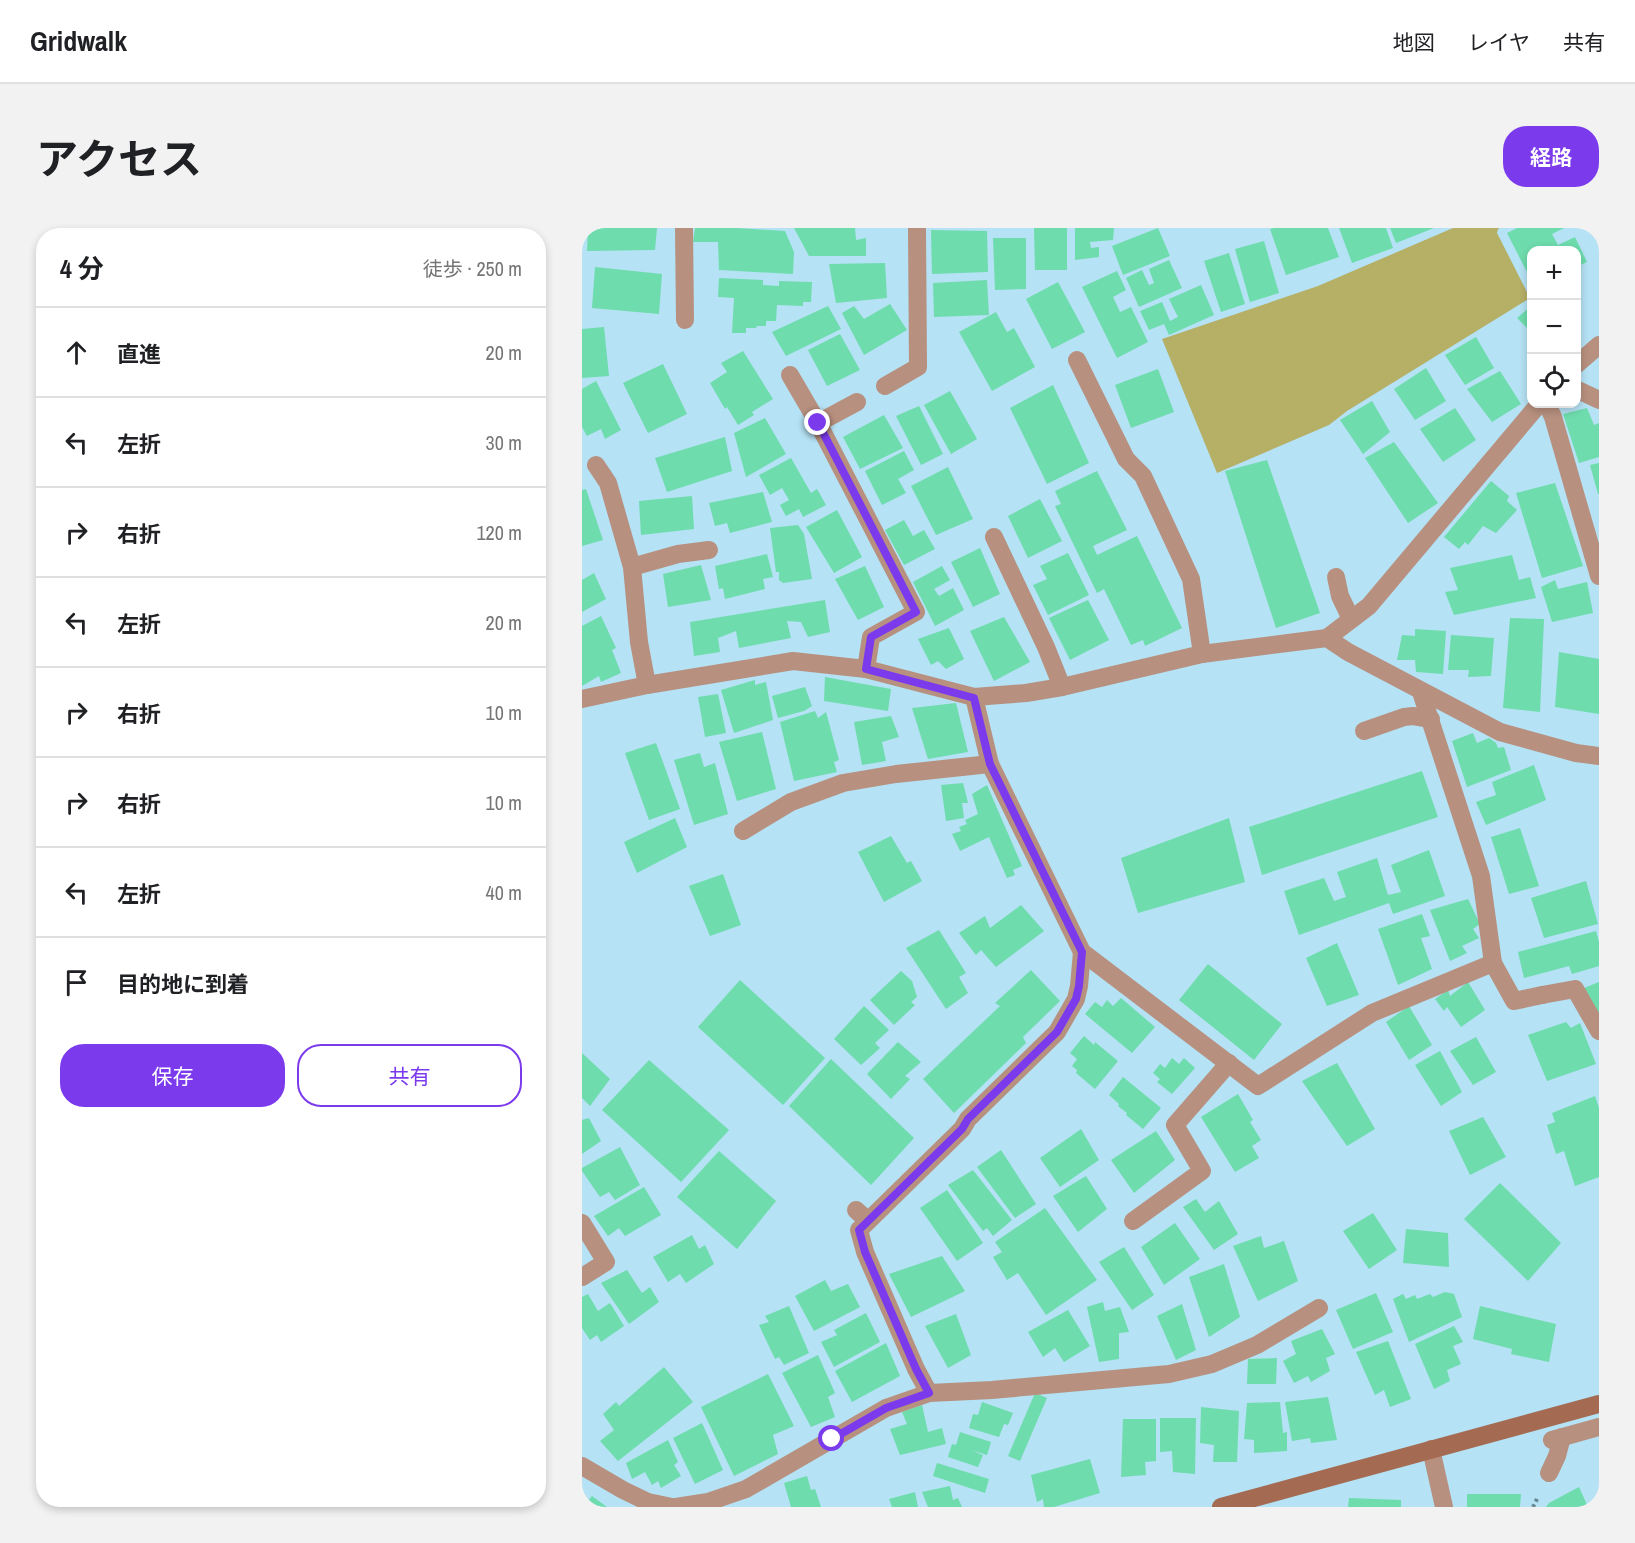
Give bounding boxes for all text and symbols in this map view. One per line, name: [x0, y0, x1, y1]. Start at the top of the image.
text: Gridwalk: [30, 22, 127, 60]
text: 地図: [1393, 28, 1435, 57]
text: レイヤ: [1468, 28, 1530, 57]
text: 共有: [1563, 28, 1605, 57]
button: 経路: [1503, 126, 1599, 187]
text: アクセス: [36, 131, 202, 187]
map controls: [1527, 246, 1581, 408]
button: +: [1527, 246, 1581, 300]
text: 4 分: [60, 251, 104, 286]
text: 徒歩 · 250 m: [423, 255, 522, 282]
button: −: [1527, 300, 1581, 354]
icon: ahead: [60, 336, 93, 369]
text: 直進: [117, 339, 161, 369]
text: 20 m: [486, 339, 522, 366]
button: locate: [1527, 354, 1581, 408]
route end: [804, 409, 830, 435]
icon: left: [60, 426, 93, 459]
text: 左折: [117, 429, 161, 459]
text: 30 m: [486, 429, 522, 456]
icon: right: [60, 516, 93, 549]
text: 右折: [117, 519, 161, 549]
text: 120 m: [476, 519, 522, 546]
icon: left: [60, 606, 93, 639]
text: 左折: [117, 609, 161, 639]
text: 20 m: [486, 609, 522, 636]
icon: right: [60, 696, 93, 729]
text: 右折: [117, 699, 161, 729]
text: 10 m: [486, 699, 522, 726]
icon: right: [60, 786, 93, 819]
text: 右折: [117, 789, 161, 819]
text: 10 m: [486, 789, 522, 816]
icon: left: [60, 876, 93, 909]
text: 左折: [117, 879, 161, 909]
text: 40 m: [486, 879, 522, 906]
icon: arrive: [60, 966, 93, 999]
text: 目的地に到着: [117, 969, 249, 999]
button: 保存: [60, 1044, 285, 1107]
button: 共有: [297, 1044, 522, 1107]
route start: [818, 1425, 844, 1451]

